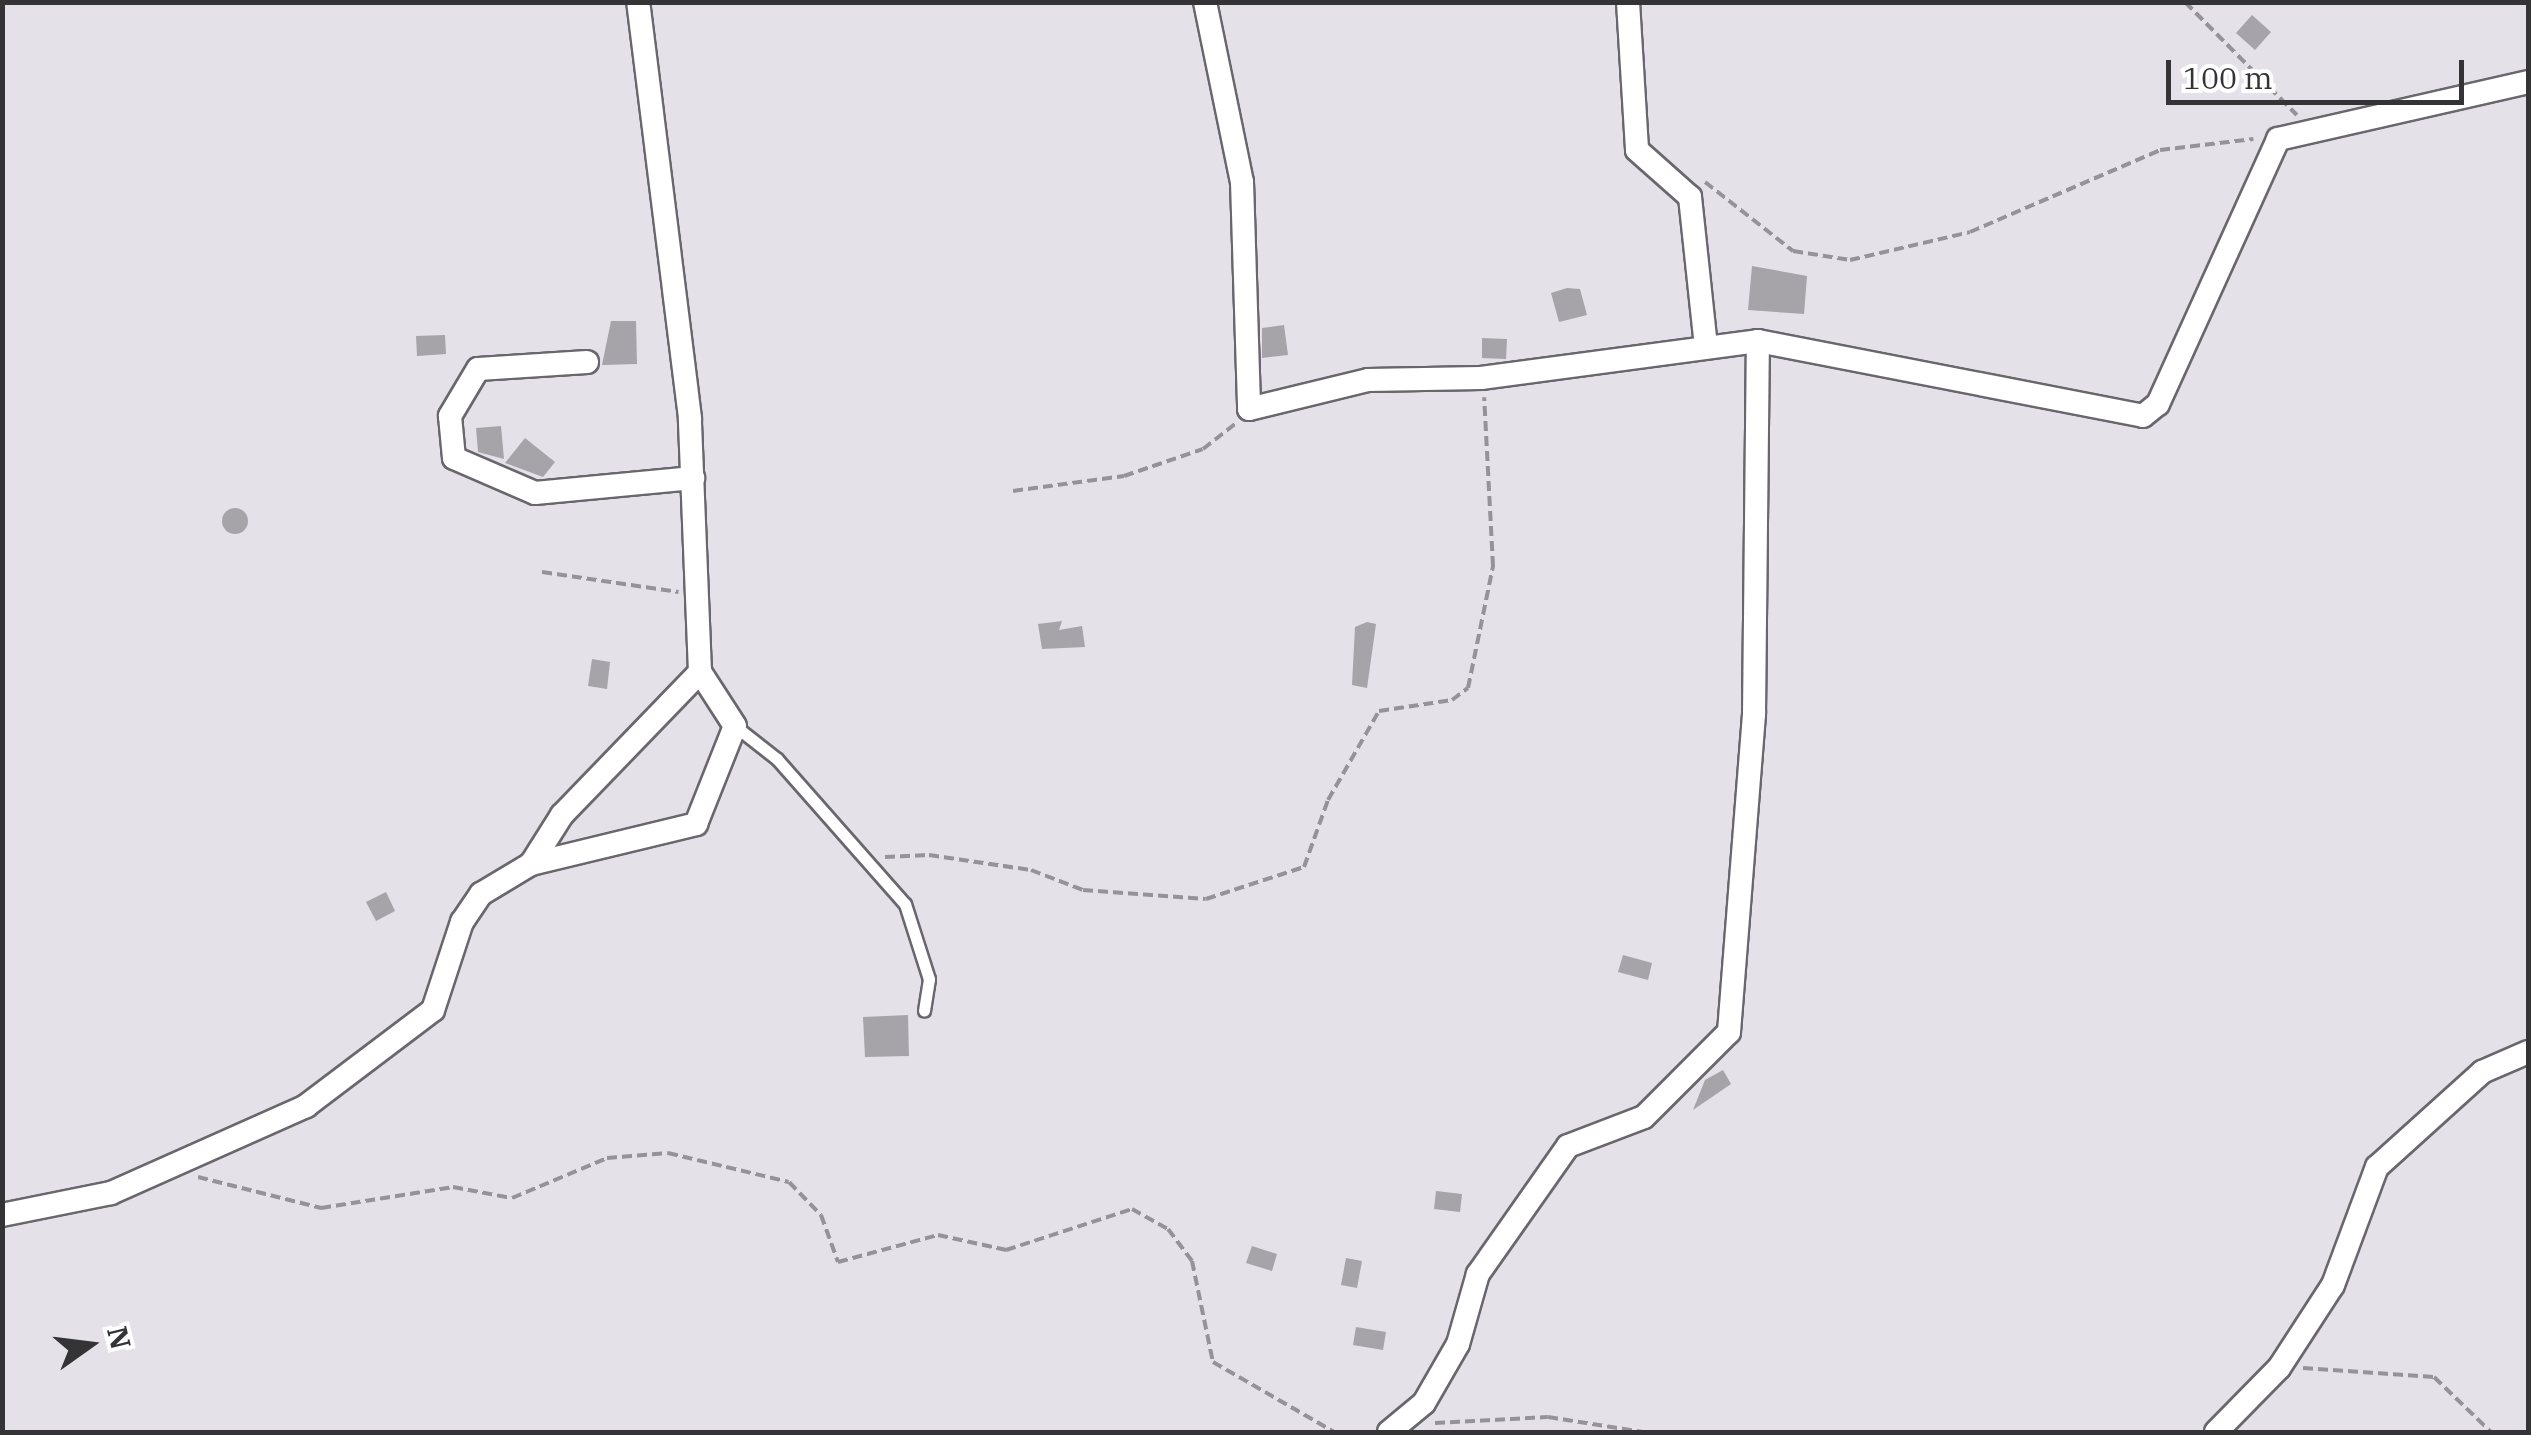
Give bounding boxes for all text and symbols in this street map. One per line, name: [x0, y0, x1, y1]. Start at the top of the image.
scale bar: [2171, 40, 2468, 102]
text: 100 m: [2183, 58, 2273, 97]
north arrow: [40, 1295, 140, 1395]
text: N: [99, 1322, 140, 1353]

